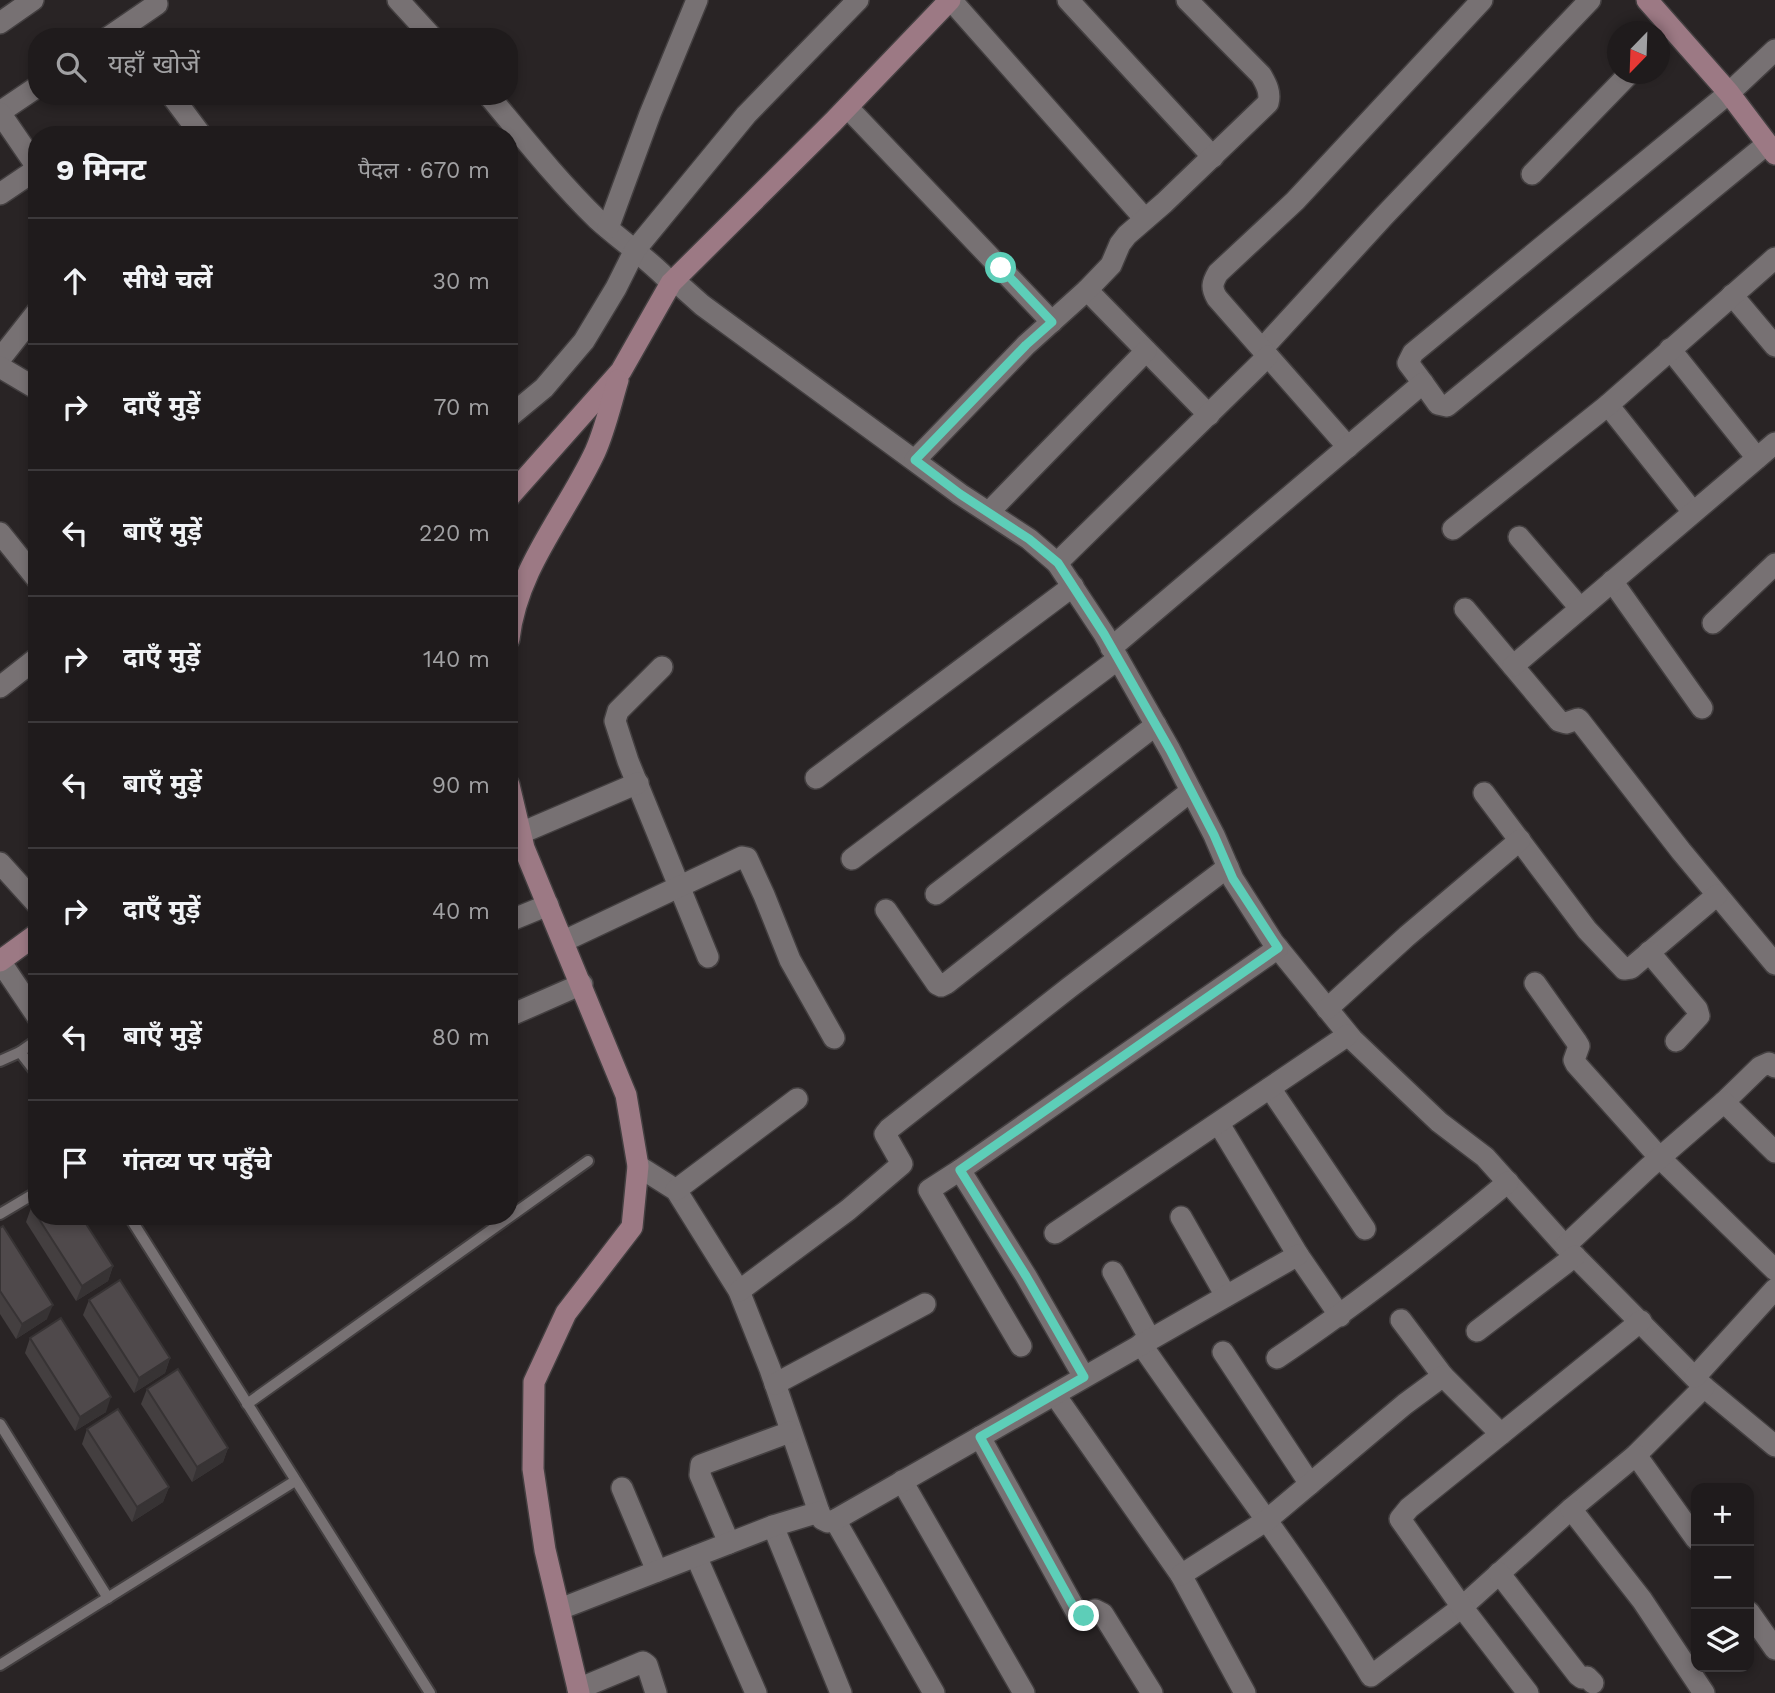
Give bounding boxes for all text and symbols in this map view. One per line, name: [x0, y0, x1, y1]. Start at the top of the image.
north arrow: [1607, 21, 1670, 84]
search box: [28, 28, 518, 105]
icon: search: [52, 48, 90, 86]
text: यहाँ खोजें: [108, 49, 200, 79]
text: 9 मिनट: [56, 152, 146, 187]
text: पैदल · 670 m: [358, 157, 490, 184]
route start: [985, 252, 1016, 283]
icon: ahead: [56, 262, 94, 300]
text: सीधे चलें: [123, 264, 212, 294]
text: 30 m: [433, 268, 490, 295]
icon: right: [56, 388, 94, 426]
text: दाएँ मुड़ें: [123, 390, 200, 420]
text: 70 m: [433, 394, 490, 421]
icon: left: [56, 514, 94, 552]
text: बाएँ मुड़ें: [123, 516, 202, 546]
text: 220 m: [419, 520, 490, 547]
icon: right: [56, 640, 94, 678]
text: दाएँ मुड़ें: [123, 642, 200, 672]
text: 140 m: [423, 646, 490, 673]
icon: left: [56, 766, 94, 804]
text: बाएँ मुड़ें: [123, 768, 202, 798]
text: 90 m: [432, 772, 490, 799]
icon: right: [56, 892, 94, 930]
text: दाएँ मुड़ें: [123, 894, 200, 924]
text: 40 m: [432, 898, 490, 925]
icon: left: [56, 1018, 94, 1056]
text: बाएँ मुड़ें: [123, 1020, 202, 1050]
text: 80 m: [432, 1024, 490, 1051]
icon: arrive: [56, 1144, 94, 1182]
text: गंतव्य पर पहुँचे: [123, 1146, 272, 1176]
map controls: [1691, 1483, 1754, 1672]
button: +: [1691, 1483, 1754, 1546]
button: −: [1691, 1546, 1754, 1609]
route end: [1068, 1600, 1099, 1631]
button: layers: [1691, 1609, 1754, 1672]

